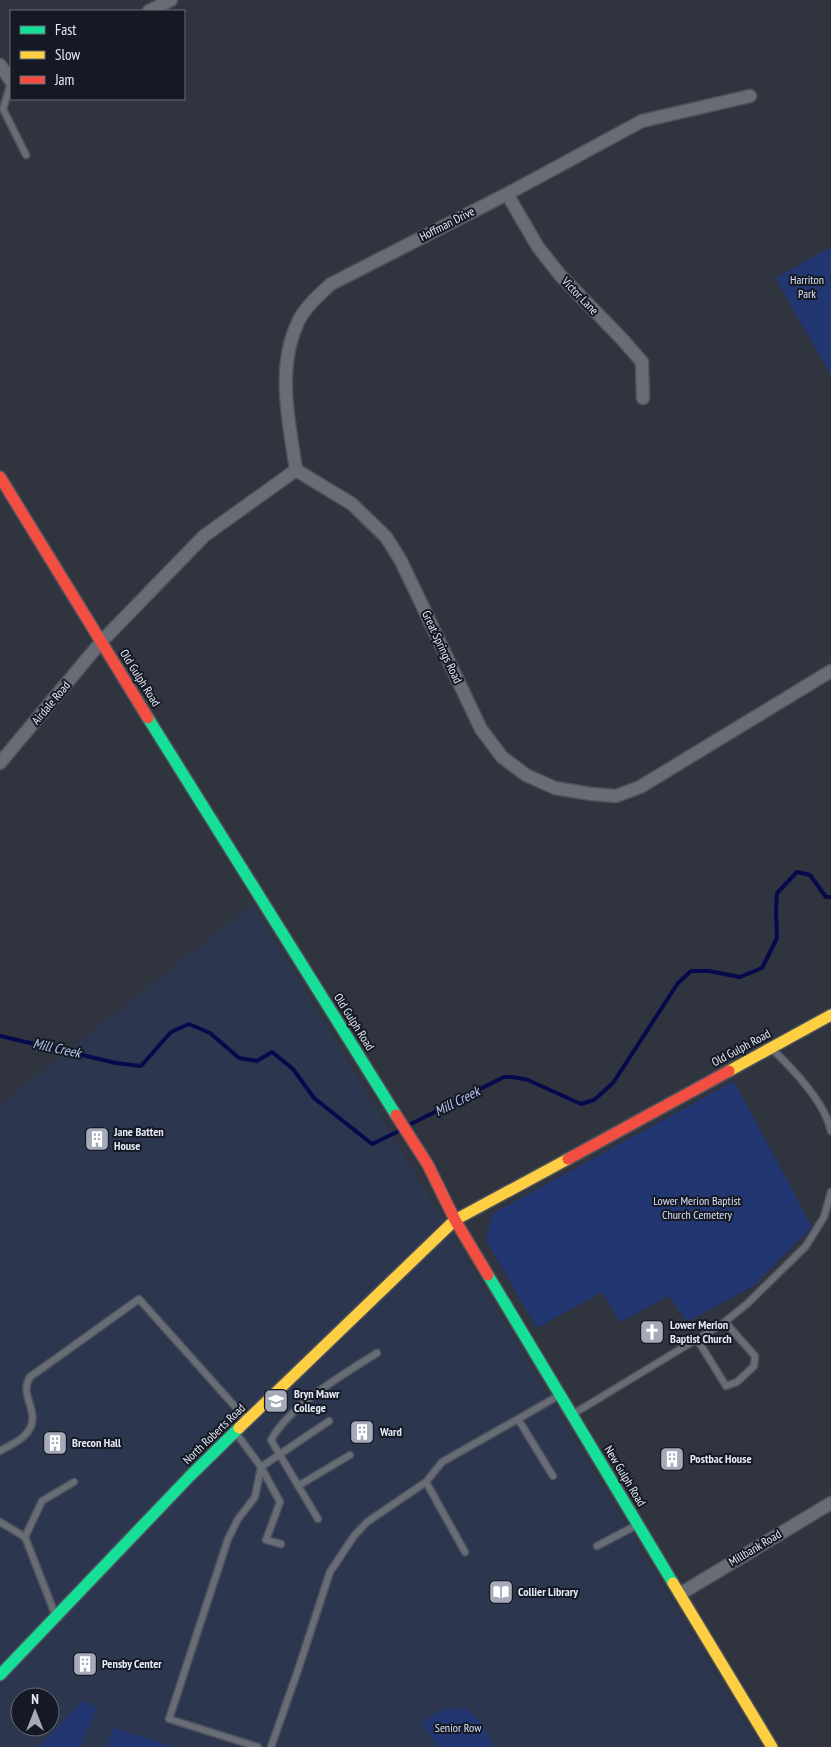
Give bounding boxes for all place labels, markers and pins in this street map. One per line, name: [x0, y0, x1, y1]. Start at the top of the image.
place label: Jane Batten House: [113, 1124, 164, 1153]
building icon: Jane Batten House: [84, 1126, 110, 1152]
place label: Lower Merion Baptist Church: [670, 1317, 732, 1346]
church icon: Lower Merion Baptist Church: [639, 1319, 665, 1345]
place label: Bryn Mawr College: [294, 1386, 340, 1415]
school or university icon: Bryn Mawr College: [263, 1388, 289, 1414]
building icon: Ward: [349, 1419, 375, 1445]
place label: Ward: [379, 1424, 402, 1439]
building icon: Brecon Hall: [42, 1430, 68, 1456]
place label: Brecon Hall: [72, 1435, 121, 1450]
building icon: Postbac House: [659, 1446, 685, 1472]
place label: Postbac House: [690, 1451, 752, 1466]
library icon: Collier Library: [488, 1579, 514, 1605]
place label: Collier Library: [518, 1584, 578, 1599]
building icon: Pensby Center: [72, 1651, 98, 1677]
place label: Pensby Center: [102, 1656, 162, 1671]

